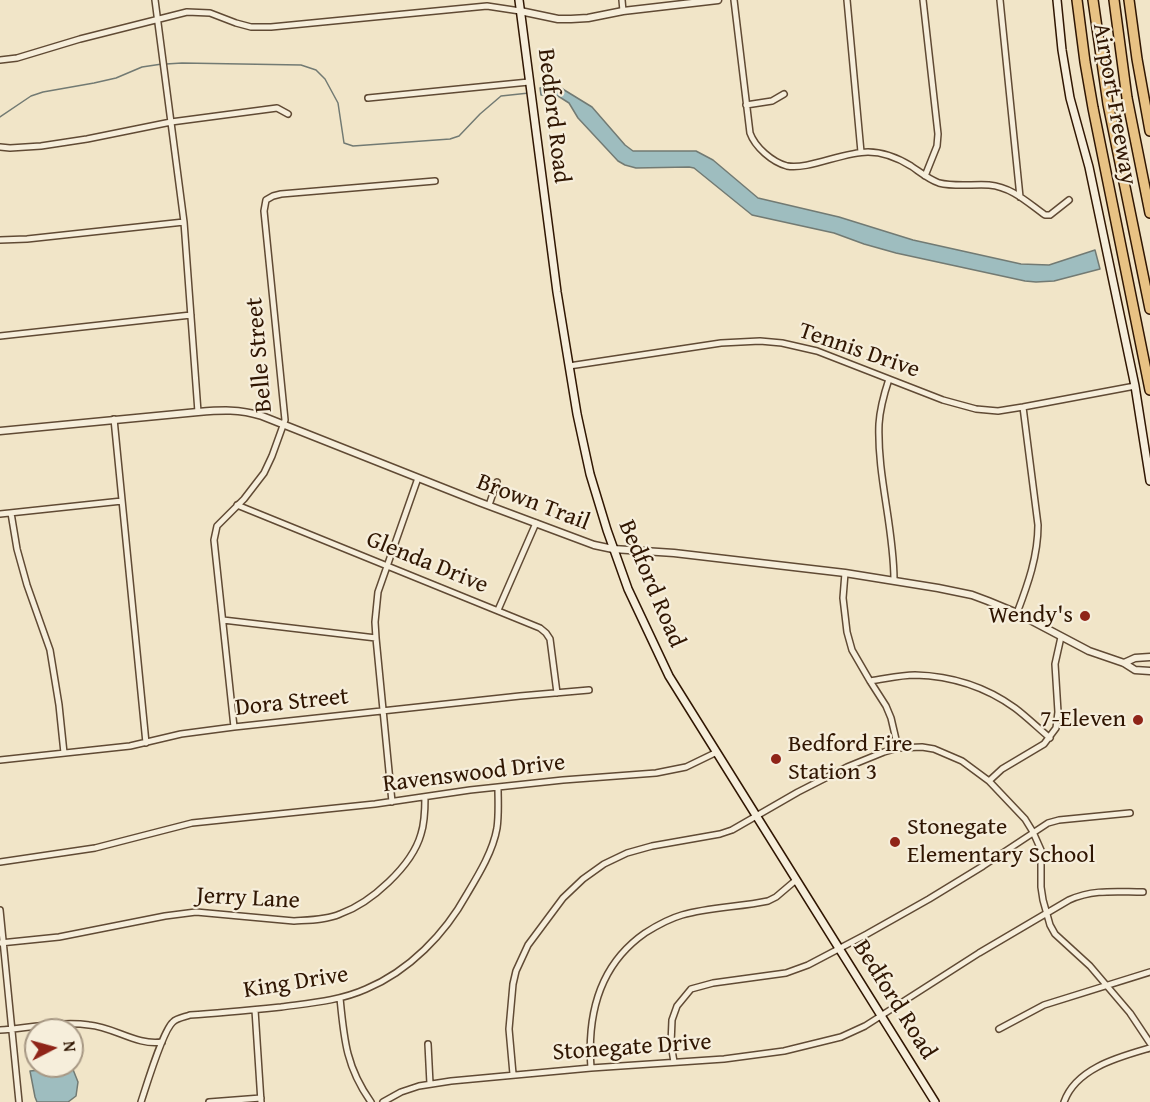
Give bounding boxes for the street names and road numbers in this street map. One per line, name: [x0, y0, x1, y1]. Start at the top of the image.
street label: Airport Freeway: [1086, 21, 1142, 187]
street label: Bedford Road: [530, 47, 576, 185]
street label: Belle Street: [241, 296, 279, 414]
street label: Tennis Drive: [795, 317, 923, 385]
street label: Brown Trail: [472, 468, 594, 538]
street label: Bedford Road: [611, 516, 691, 652]
street label: Glenda Drive: [362, 526, 492, 600]
street label: Dora Street: [234, 683, 350, 723]
street label: Ravenswood Drive: [381, 749, 567, 799]
street label: Jerry Lane: [196, 882, 300, 916]
street label: Bedford Road: [846, 935, 942, 1065]
street label: King Drive: [242, 961, 350, 1005]
street label: Stonegate Drive: [552, 1028, 712, 1068]

